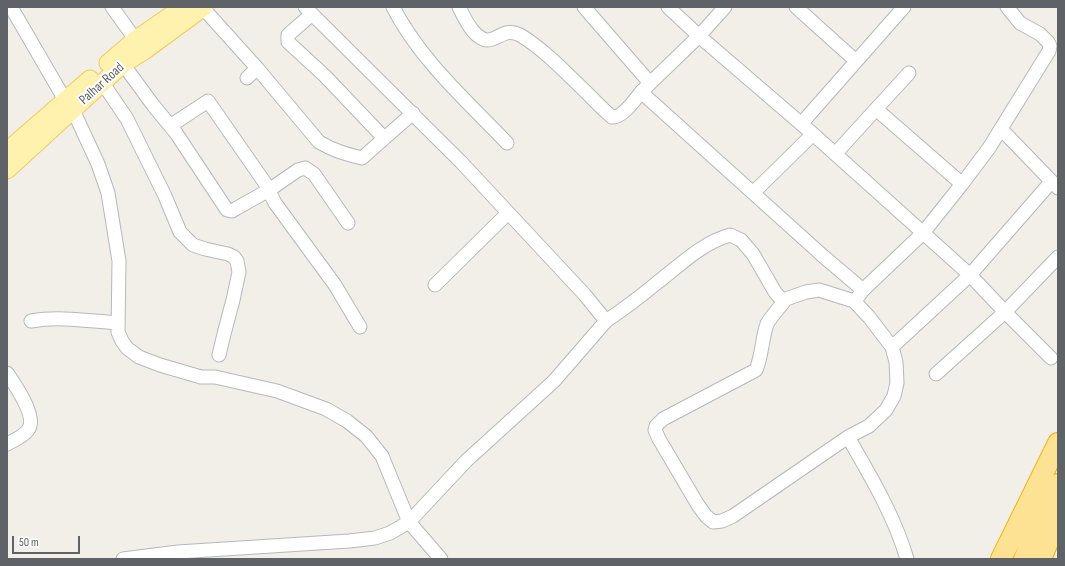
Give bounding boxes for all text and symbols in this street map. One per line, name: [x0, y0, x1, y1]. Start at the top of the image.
street label: Palhar Road: [76, 59, 128, 109]
scale bar: [14, 528, 82, 554]
text: 50 m: [19, 535, 39, 550]

